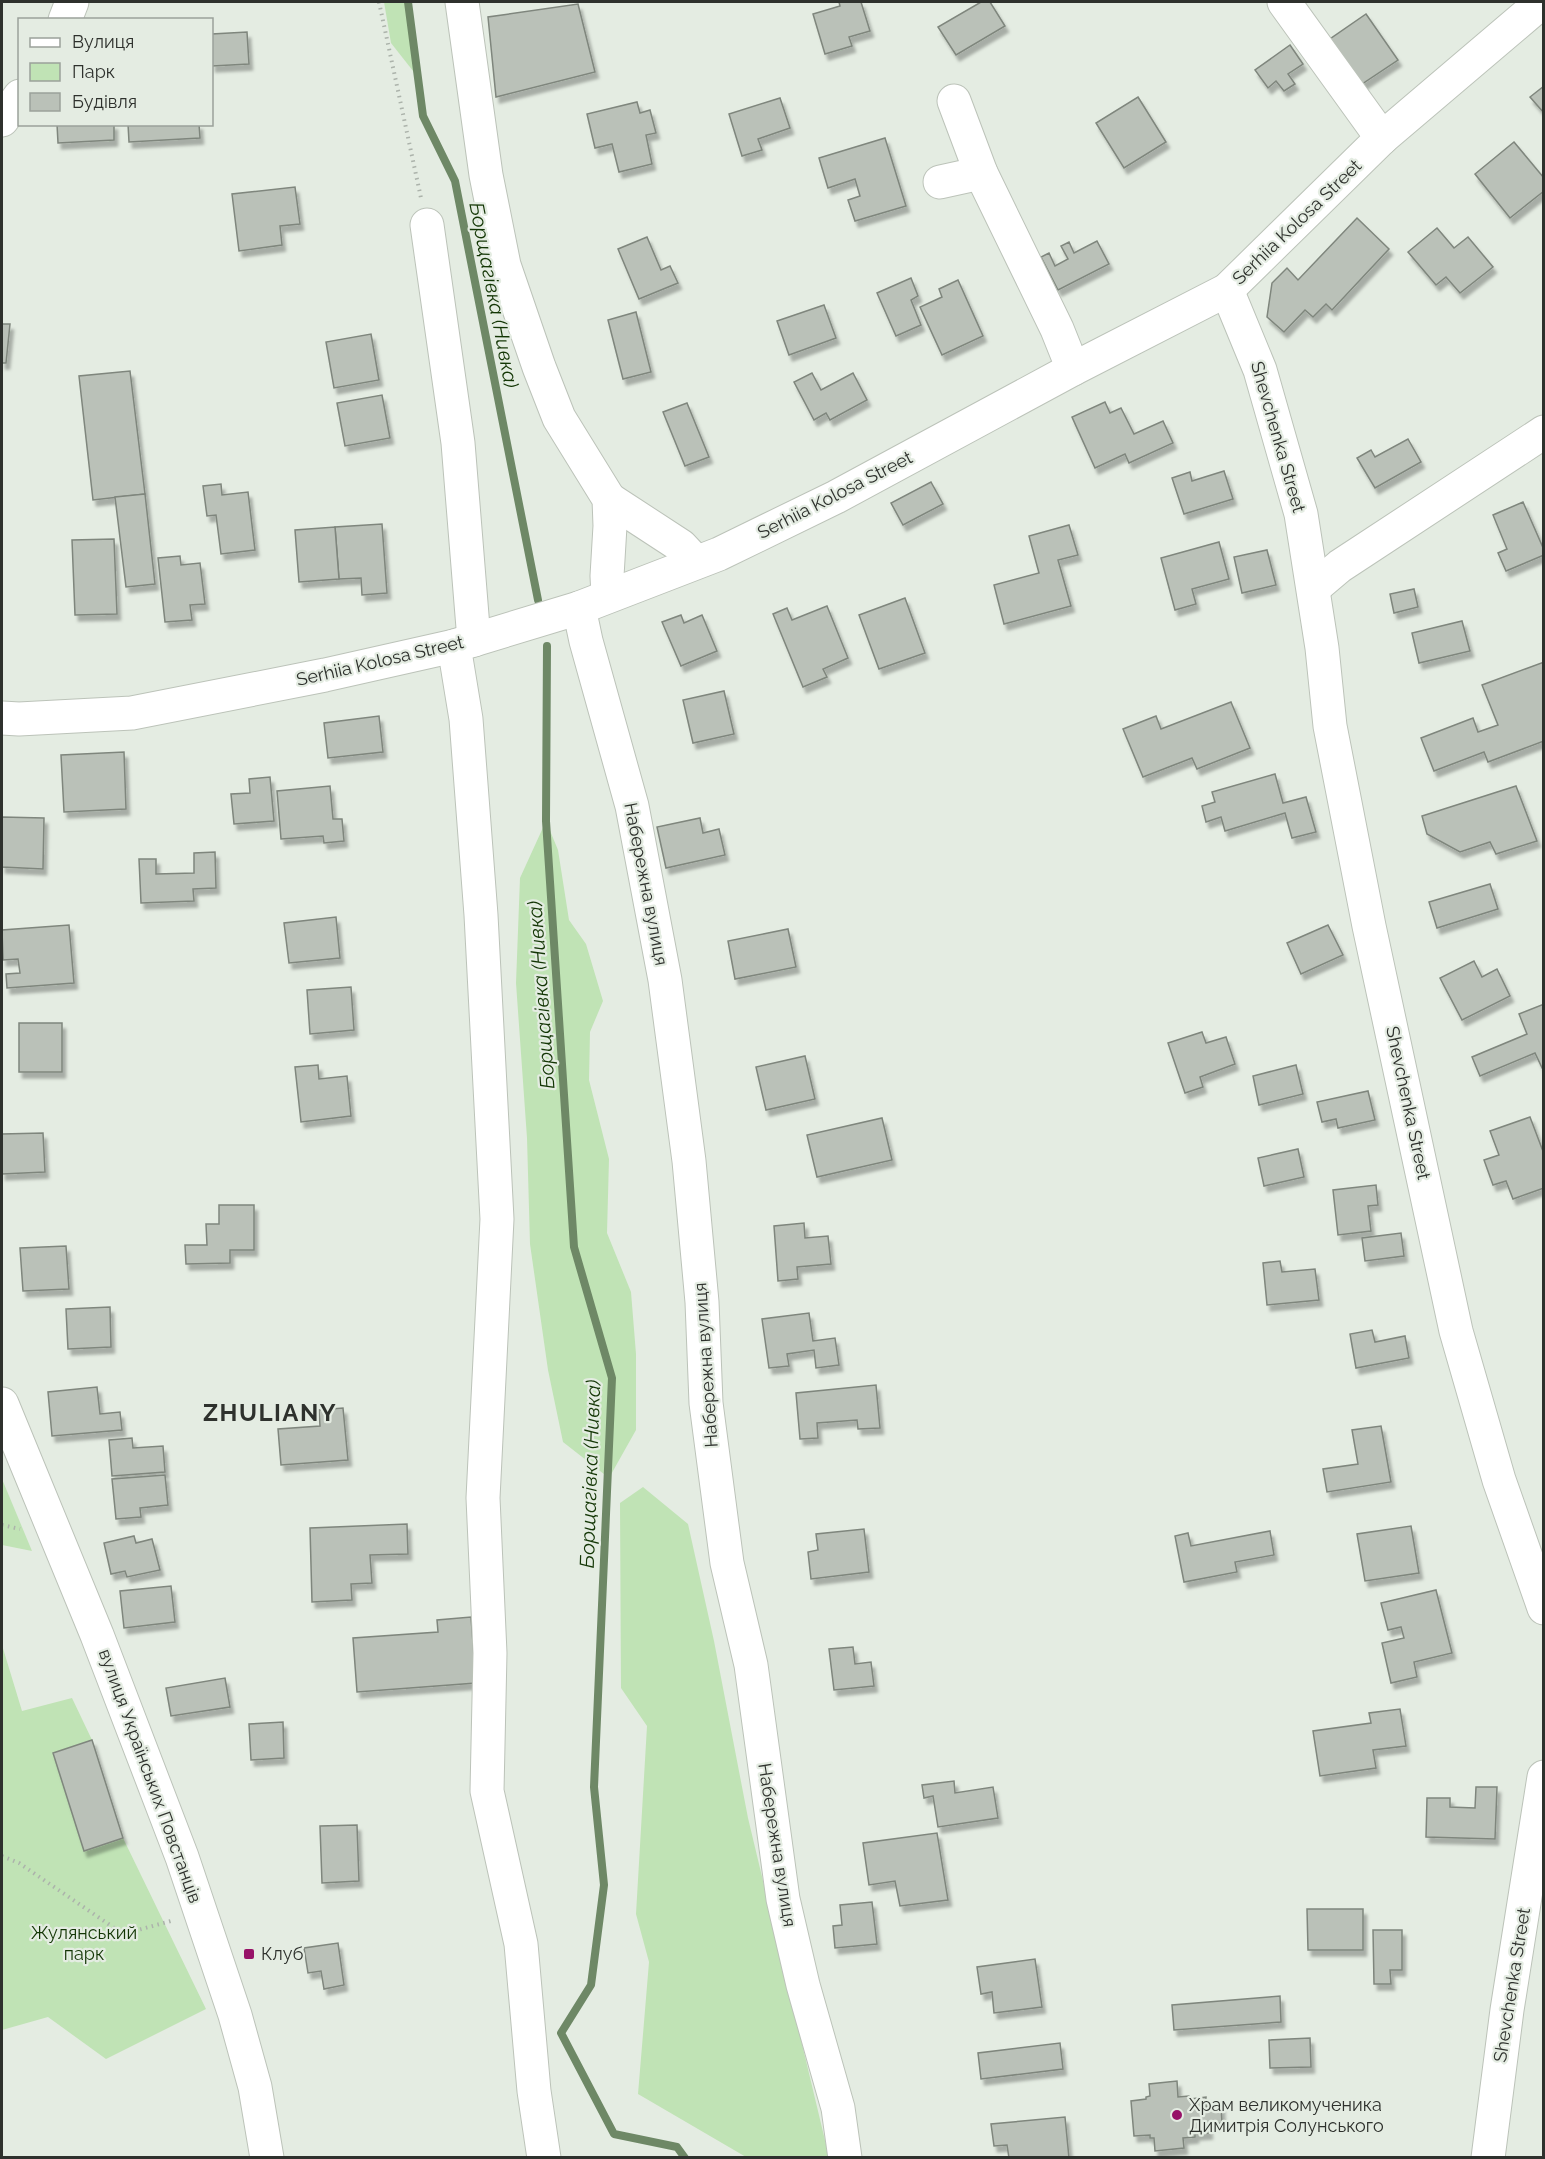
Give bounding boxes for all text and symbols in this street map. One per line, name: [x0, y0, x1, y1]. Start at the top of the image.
legend: [18, 18, 213, 126]
text: Вулиця: [72, 31, 134, 52]
text: Парк: [72, 61, 115, 82]
text: Будівля: [72, 91, 137, 112]
street label: Serhiia Kolosa Street: [1228, 155, 1365, 289]
water label: Борщагівка (Нивка): [464, 200, 524, 390]
street label: Shevchenka Street: [1247, 359, 1310, 515]
street label: Serhiia Kolosa Street: [754, 446, 916, 543]
street label: Serhiia Kolosa Street: [294, 631, 466, 690]
street label: Набережна вулиця: [620, 801, 673, 967]
water label: Борщагівка (Нивка): [522, 900, 560, 1090]
street label: Shevchenka Street: [1382, 1024, 1435, 1181]
street label: Набережна вулиця: [689, 1282, 722, 1448]
water label: Борщагівка (Нивка): [575, 1379, 605, 1569]
district label: ZHULIANY: [203, 1398, 337, 1427]
street label: вулиця Українських Повстанців: [95, 1646, 206, 1906]
street label: Набережна вулиця: [754, 1762, 801, 1928]
street label: Shevchenka Street: [1489, 1906, 1534, 2064]
park label: Жулянський парк: [31, 1922, 137, 1964]
place label: Клуб: [261, 1943, 303, 1964]
marker: Клуб: [242, 1947, 256, 1961]
place label: Храм великомученика Димитрія Солунського: [1189, 2094, 1384, 2136]
marker: Храм великомученика Димитрія Солунського: [1170, 2108, 1184, 2122]

